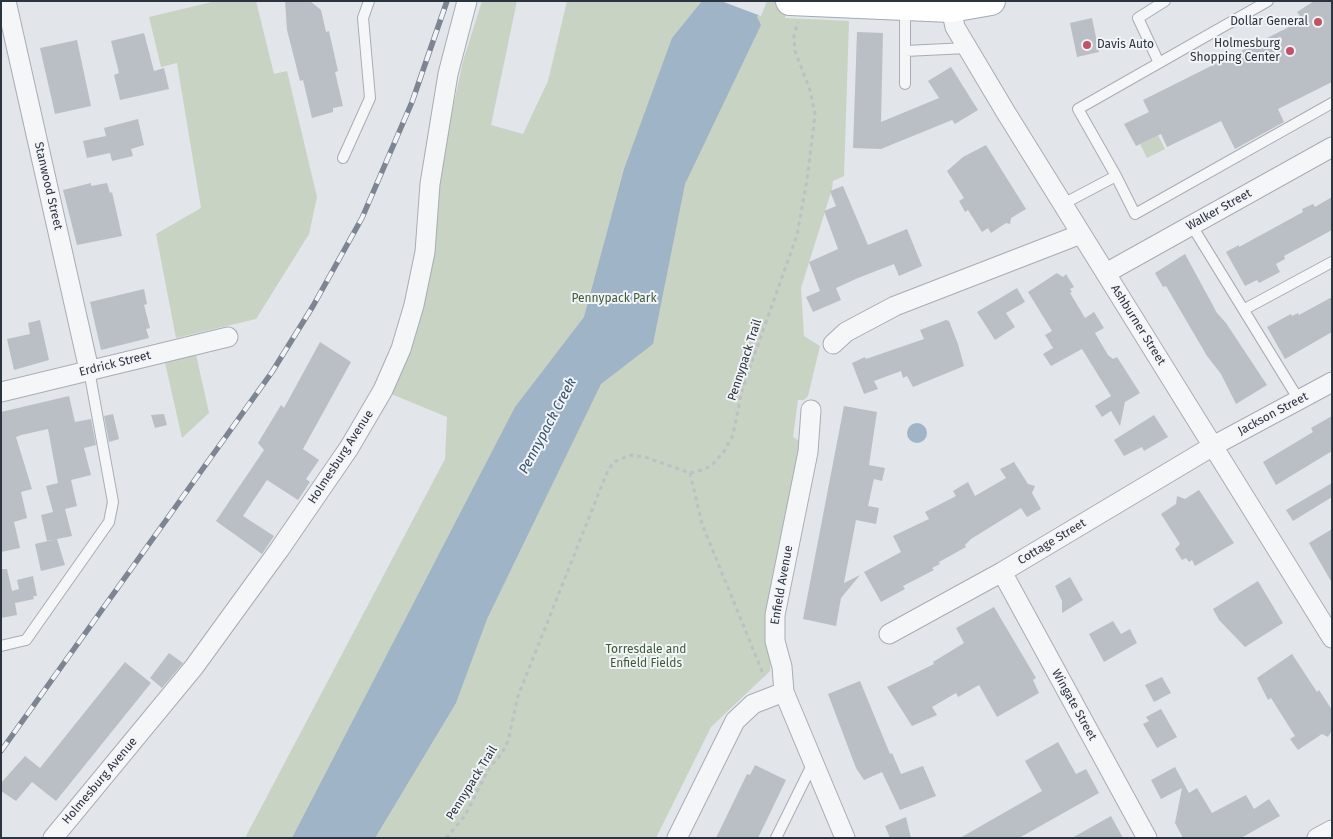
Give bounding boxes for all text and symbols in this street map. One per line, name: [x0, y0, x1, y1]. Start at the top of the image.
place label: Dollar General: [1230, 15, 1308, 29]
marker: Dollar General: [1312, 16, 1324, 28]
place label: Holmesburg Shopping Center: [1190, 37, 1280, 65]
place label: Davis Auto: [1097, 38, 1154, 52]
marker: Davis Auto: [1081, 39, 1093, 51]
marker: Holmesburg Shopping Center: [1284, 45, 1296, 57]
street label: Stanwood Street: [31, 141, 65, 231]
street label: Walker Street: [1184, 186, 1254, 234]
street label: Ashburner Street: [1107, 282, 1169, 368]
park label: Pennypack Park: [571, 292, 657, 306]
street label: Pennypack Trail: [725, 317, 765, 403]
street label: Erdrick Street: [78, 348, 152, 380]
water label: Pennypack Creek: [516, 375, 580, 477]
street label: Jackson Street: [1235, 389, 1311, 439]
street label: Holmesburg Avenue: [305, 407, 377, 507]
street label: Cottage Street: [1015, 516, 1089, 568]
street label: Enfield Avenue: [768, 544, 796, 626]
park label: Torresdale and Enfield Fields: [605, 643, 687, 671]
street label: Wingate Street: [1048, 667, 1100, 743]
street label: Holmesburg Avenue: [59, 735, 141, 827]
street label: Pennypack Trail: [443, 743, 501, 823]

